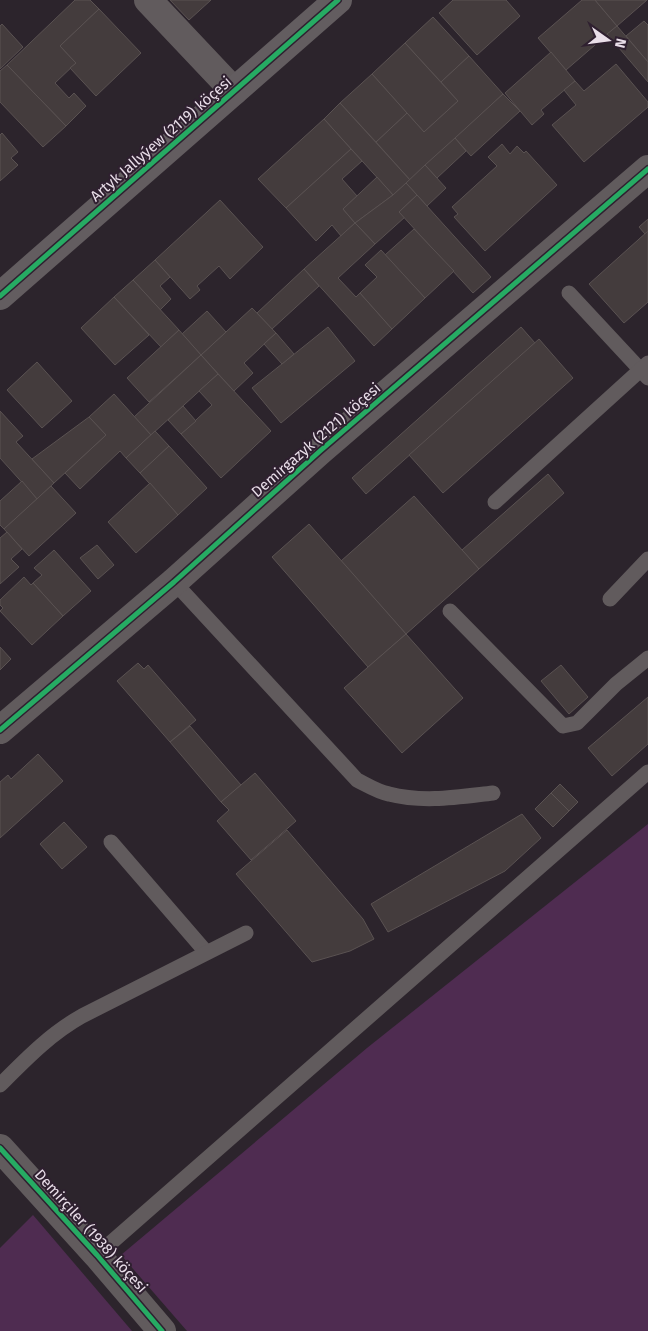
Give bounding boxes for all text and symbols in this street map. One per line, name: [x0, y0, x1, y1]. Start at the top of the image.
north arrow: [583, 15, 633, 65]
text: N: [611, 36, 630, 50]
street label: Artyk Jallyýew (2119) köçesi: [87, 73, 235, 205]
street label: Demirgazyk (2121) köçesi: [248, 379, 384, 501]
street label: Demirçiler (1938) köçesi: [31, 1166, 151, 1296]

